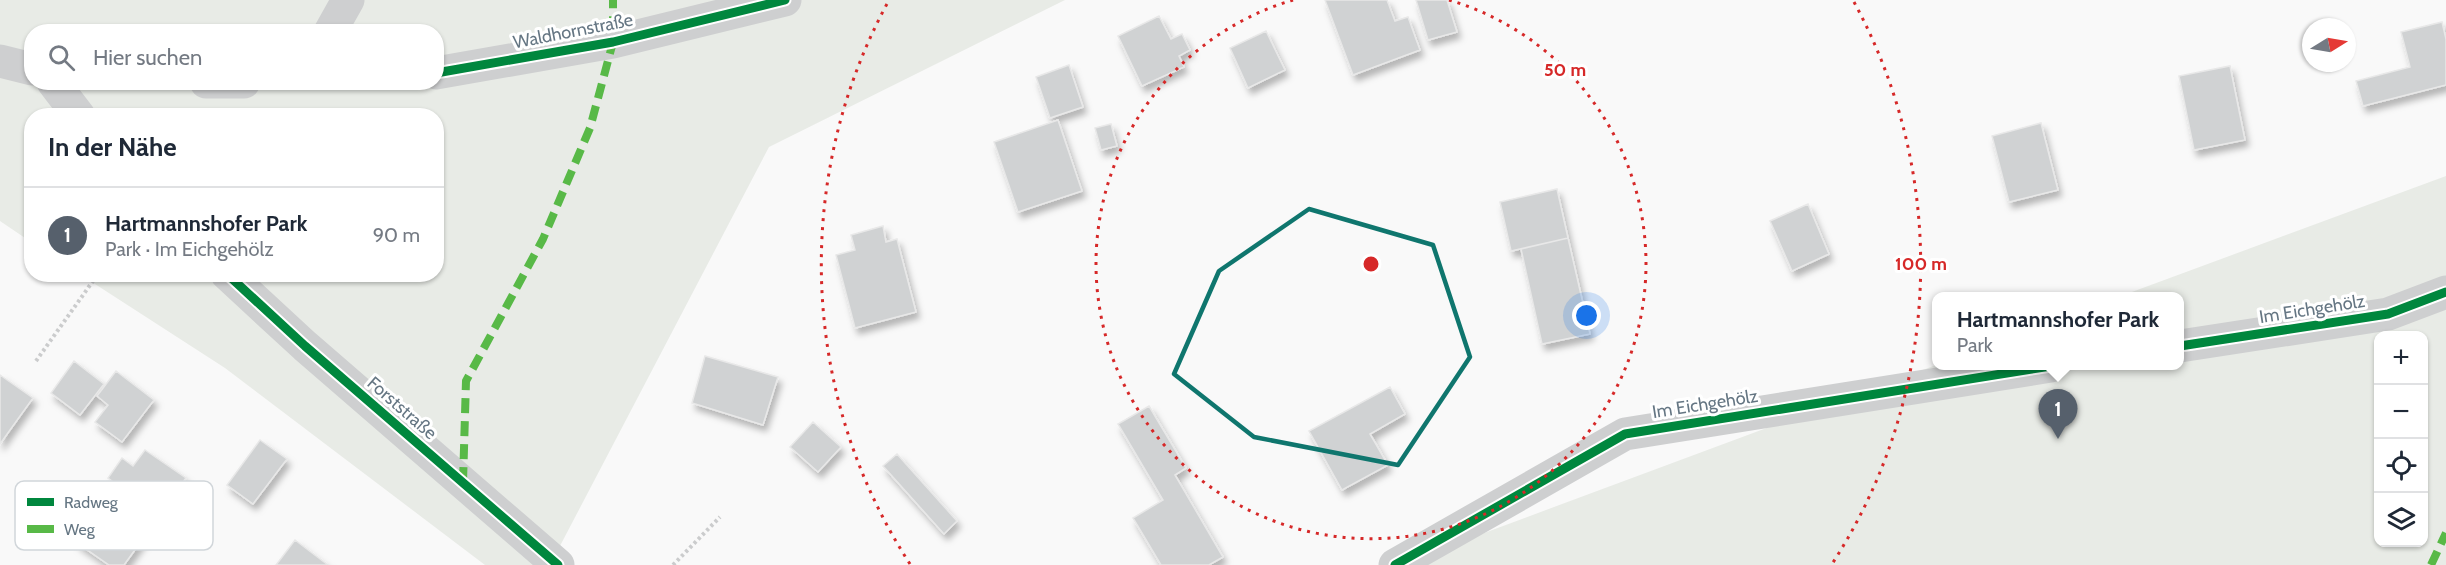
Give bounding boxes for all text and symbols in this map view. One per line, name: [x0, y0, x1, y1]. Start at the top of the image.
street label: Waldhornstraße: [511, 9, 635, 53]
north arrow: [2302, 18, 2356, 72]
search box: [24, 24, 444, 90]
icon: search: [45, 41, 78, 74]
text: Hier suchen: [93, 44, 202, 71]
text: 50 m: [1544, 59, 1586, 81]
text: In der Nähe: [48, 131, 177, 163]
text: Hartmannshofer Park: [105, 210, 307, 237]
text: 1: [64, 223, 71, 247]
text: 90 m: [373, 223, 420, 247]
text: Park · Im Eichgehölz: [105, 237, 274, 261]
text: 100 m: [1895, 253, 1947, 275]
centre of rings: [1361, 254, 1381, 274]
street label: Im Eichgehölz: [2257, 290, 2367, 328]
popup: [1932, 292, 2184, 370]
your location: [1572, 301, 1601, 330]
text: Hartmannshofer Park: [1957, 306, 2159, 333]
map controls: [2374, 331, 2428, 547]
button: +: [2374, 331, 2428, 385]
text: Park: [1957, 333, 1993, 357]
street label: Forststraße: [363, 372, 441, 444]
street label: Im Eichgehölz: [1650, 385, 1760, 423]
button: −: [2374, 385, 2428, 439]
pin: 1: [2038, 390, 2078, 439]
button: locate: [2374, 439, 2428, 493]
legend: [15, 481, 213, 550]
text: Radweg: [64, 493, 119, 512]
button: layers: [2374, 493, 2428, 547]
text: Weg: [64, 520, 96, 539]

